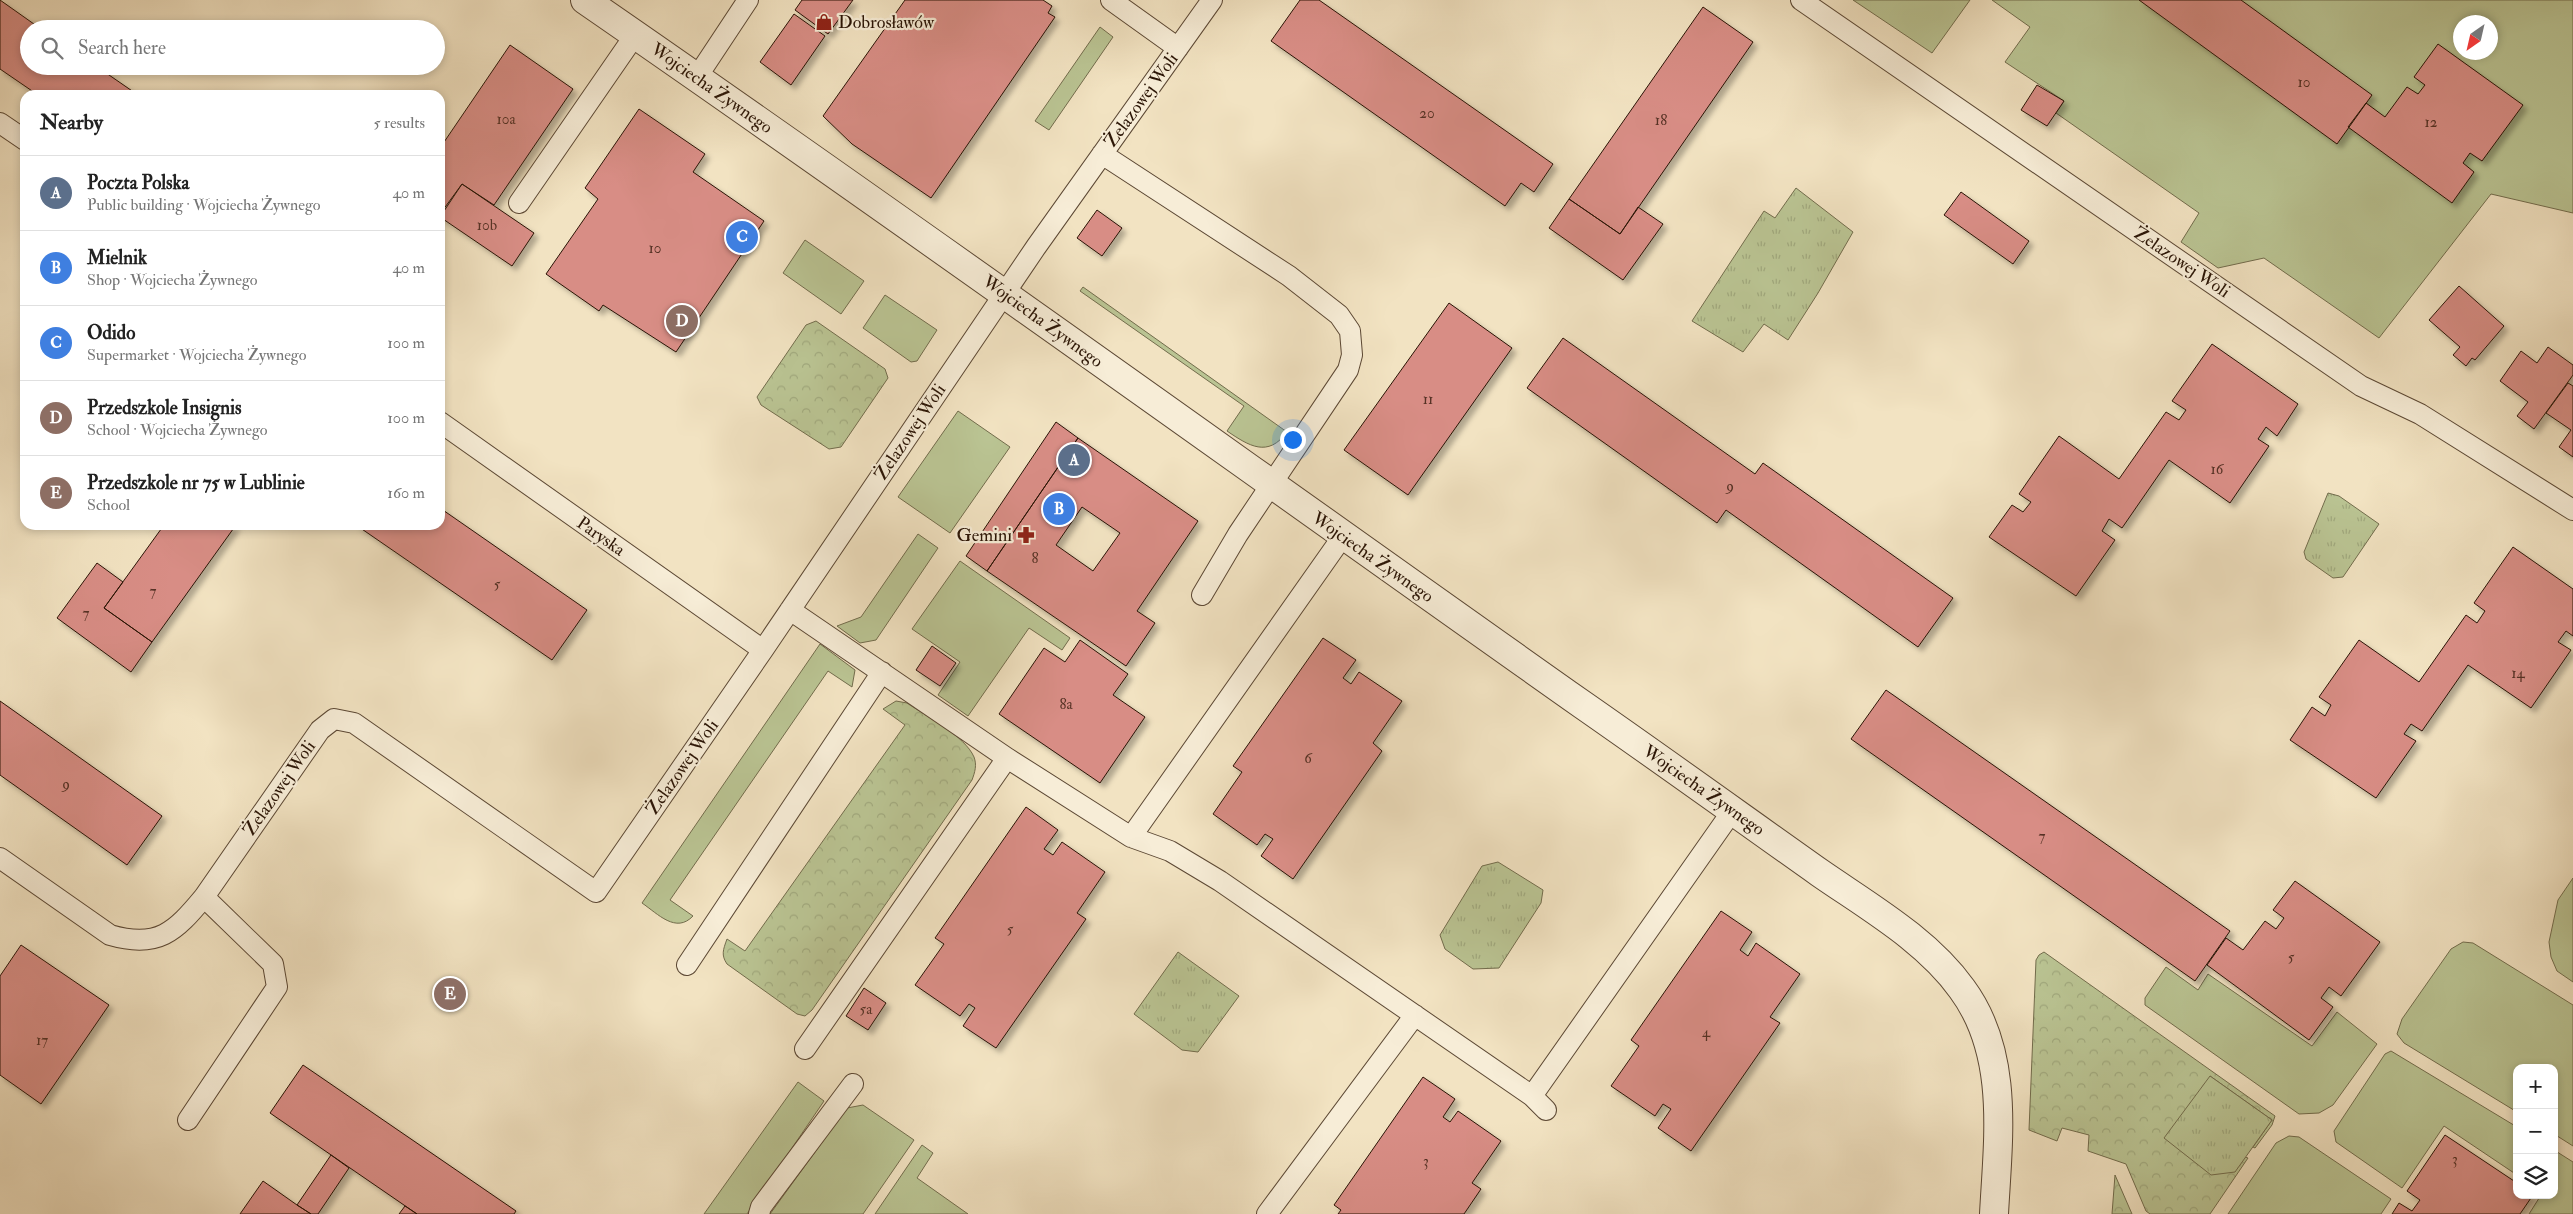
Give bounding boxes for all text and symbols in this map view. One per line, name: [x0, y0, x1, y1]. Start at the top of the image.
place label: Dobrosławów: [838, 11, 935, 34]
shop icon: Dobrosławów: [814, 12, 834, 32]
north arrow: [2453, 15, 2498, 60]
search box: [20, 20, 445, 75]
icon: search: [38, 34, 66, 62]
text: Search here: [78, 36, 166, 60]
street label: Wojciecha Żywnego: [646, 36, 778, 139]
street label: Żelazowej Woli: [1099, 48, 1184, 152]
house number: 10: [2298, 73, 2310, 92]
house number: 20: [1419, 104, 1435, 123]
text: Nearby: [40, 109, 103, 136]
house number: 10a: [496, 110, 516, 129]
house number: 18: [1655, 111, 1667, 130]
text: 5 results: [374, 113, 425, 133]
house number: 12: [2425, 113, 2438, 132]
text: Poczta Polska: [87, 171, 189, 195]
text: A: [51, 183, 61, 203]
text: 40 m: [392, 183, 425, 203]
text: Public building · Wojciecha Żywnego: [87, 195, 320, 215]
house number: 10b: [477, 216, 497, 235]
pin: C: [726, 218, 758, 256]
street label: Żelazowej Woli: [2129, 221, 2235, 303]
house number: 10: [649, 239, 661, 258]
text: Mielnik: [87, 246, 147, 270]
text: B: [51, 258, 61, 278]
text: 40 m: [392, 258, 425, 278]
street label: Wojciecha Żywnego: [977, 269, 1108, 373]
text: Shop · Wojciecha Żywnego: [87, 270, 257, 290]
pin: D: [666, 302, 698, 340]
text: Odido: [87, 321, 135, 345]
text: C: [50, 333, 62, 353]
text: 100 m: [387, 333, 425, 353]
text: Supermarket · Wojciecha Żywnego: [87, 345, 306, 365]
street label: Żelazowej Woli: [869, 379, 951, 485]
house number: 11: [1423, 390, 1433, 409]
text: Przedszkole Insignis: [87, 396, 242, 420]
text: D: [49, 408, 63, 428]
text: 100 m: [387, 408, 425, 428]
text: School · Wojciecha Żywnego: [87, 420, 268, 440]
your location: [1280, 427, 1306, 453]
pin: A: [1058, 441, 1090, 479]
house number: 16: [2211, 460, 2225, 479]
text: Przedszkole nr 75 w Lublinie: [87, 471, 305, 495]
house number: 9: [1725, 477, 1734, 496]
text: E: [50, 483, 62, 503]
text: 160 m: [387, 483, 425, 503]
pin: B: [1043, 490, 1075, 528]
text: School: [87, 495, 130, 515]
street label: Wojciecha Żywnego: [1307, 505, 1439, 608]
street label: Paryska: [572, 511, 630, 562]
place label: Gemini: [957, 524, 1012, 547]
pharmacy icon: Gemini: [1016, 525, 1036, 545]
house number: 8: [1031, 549, 1039, 568]
house number: 5: [494, 575, 501, 594]
house number: 7: [150, 582, 157, 601]
house number: 7: [83, 604, 90, 623]
house number: 14: [2511, 664, 2526, 683]
house number: 8a: [1059, 695, 1073, 714]
street label: Żelazowej Woli: [640, 714, 724, 820]
street label: Żelazowej Woli: [237, 735, 321, 841]
street label: Wojciecha Żywnego: [1638, 738, 1770, 841]
house number: 6: [1304, 749, 1313, 768]
house number: 9: [61, 775, 70, 794]
house number: 7: [2039, 827, 2046, 846]
house number: 5: [1007, 920, 1014, 939]
house number: 5: [2288, 948, 2295, 967]
pin: E: [434, 975, 466, 1013]
house number: 5a: [860, 1000, 873, 1019]
house number: 4: [1702, 1023, 1711, 1042]
house number: 17: [36, 1031, 48, 1050]
map controls: [2513, 1064, 2558, 1199]
button: +: [2513, 1064, 2558, 1109]
button: −: [2513, 1109, 2558, 1154]
house number: 3: [2452, 1150, 2458, 1169]
house number: 3: [1423, 1152, 1429, 1171]
button: layers: [2513, 1154, 2558, 1199]

